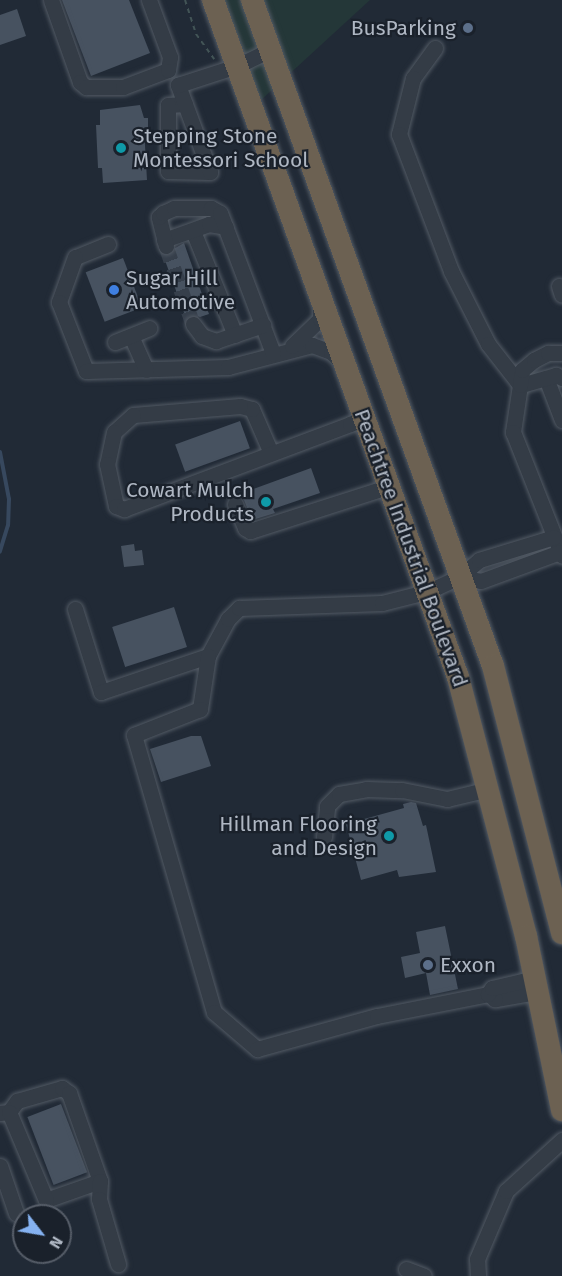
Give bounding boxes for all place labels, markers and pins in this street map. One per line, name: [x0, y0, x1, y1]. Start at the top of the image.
place label: BusParking: [351, 15, 456, 41]
marker: BusParking: [461, 21, 475, 35]
place label: Stepping Stone Montessori School: [133, 123, 308, 173]
marker: Stepping Stone Montessori School: [114, 141, 128, 155]
place label: Sugar Hill Automotive: [126, 265, 235, 315]
marker: Sugar Hill Automotive: [107, 283, 121, 297]
place label: Cowart Mulch Products: [126, 477, 254, 527]
marker: Cowart Mulch Products: [259, 495, 273, 509]
place label: Hillman Flooring and Design: [219, 811, 377, 861]
marker: Hillman Flooring and Design: [382, 829, 396, 843]
place label: Exxon: [440, 952, 496, 978]
marker: Exxon: [421, 958, 435, 972]

